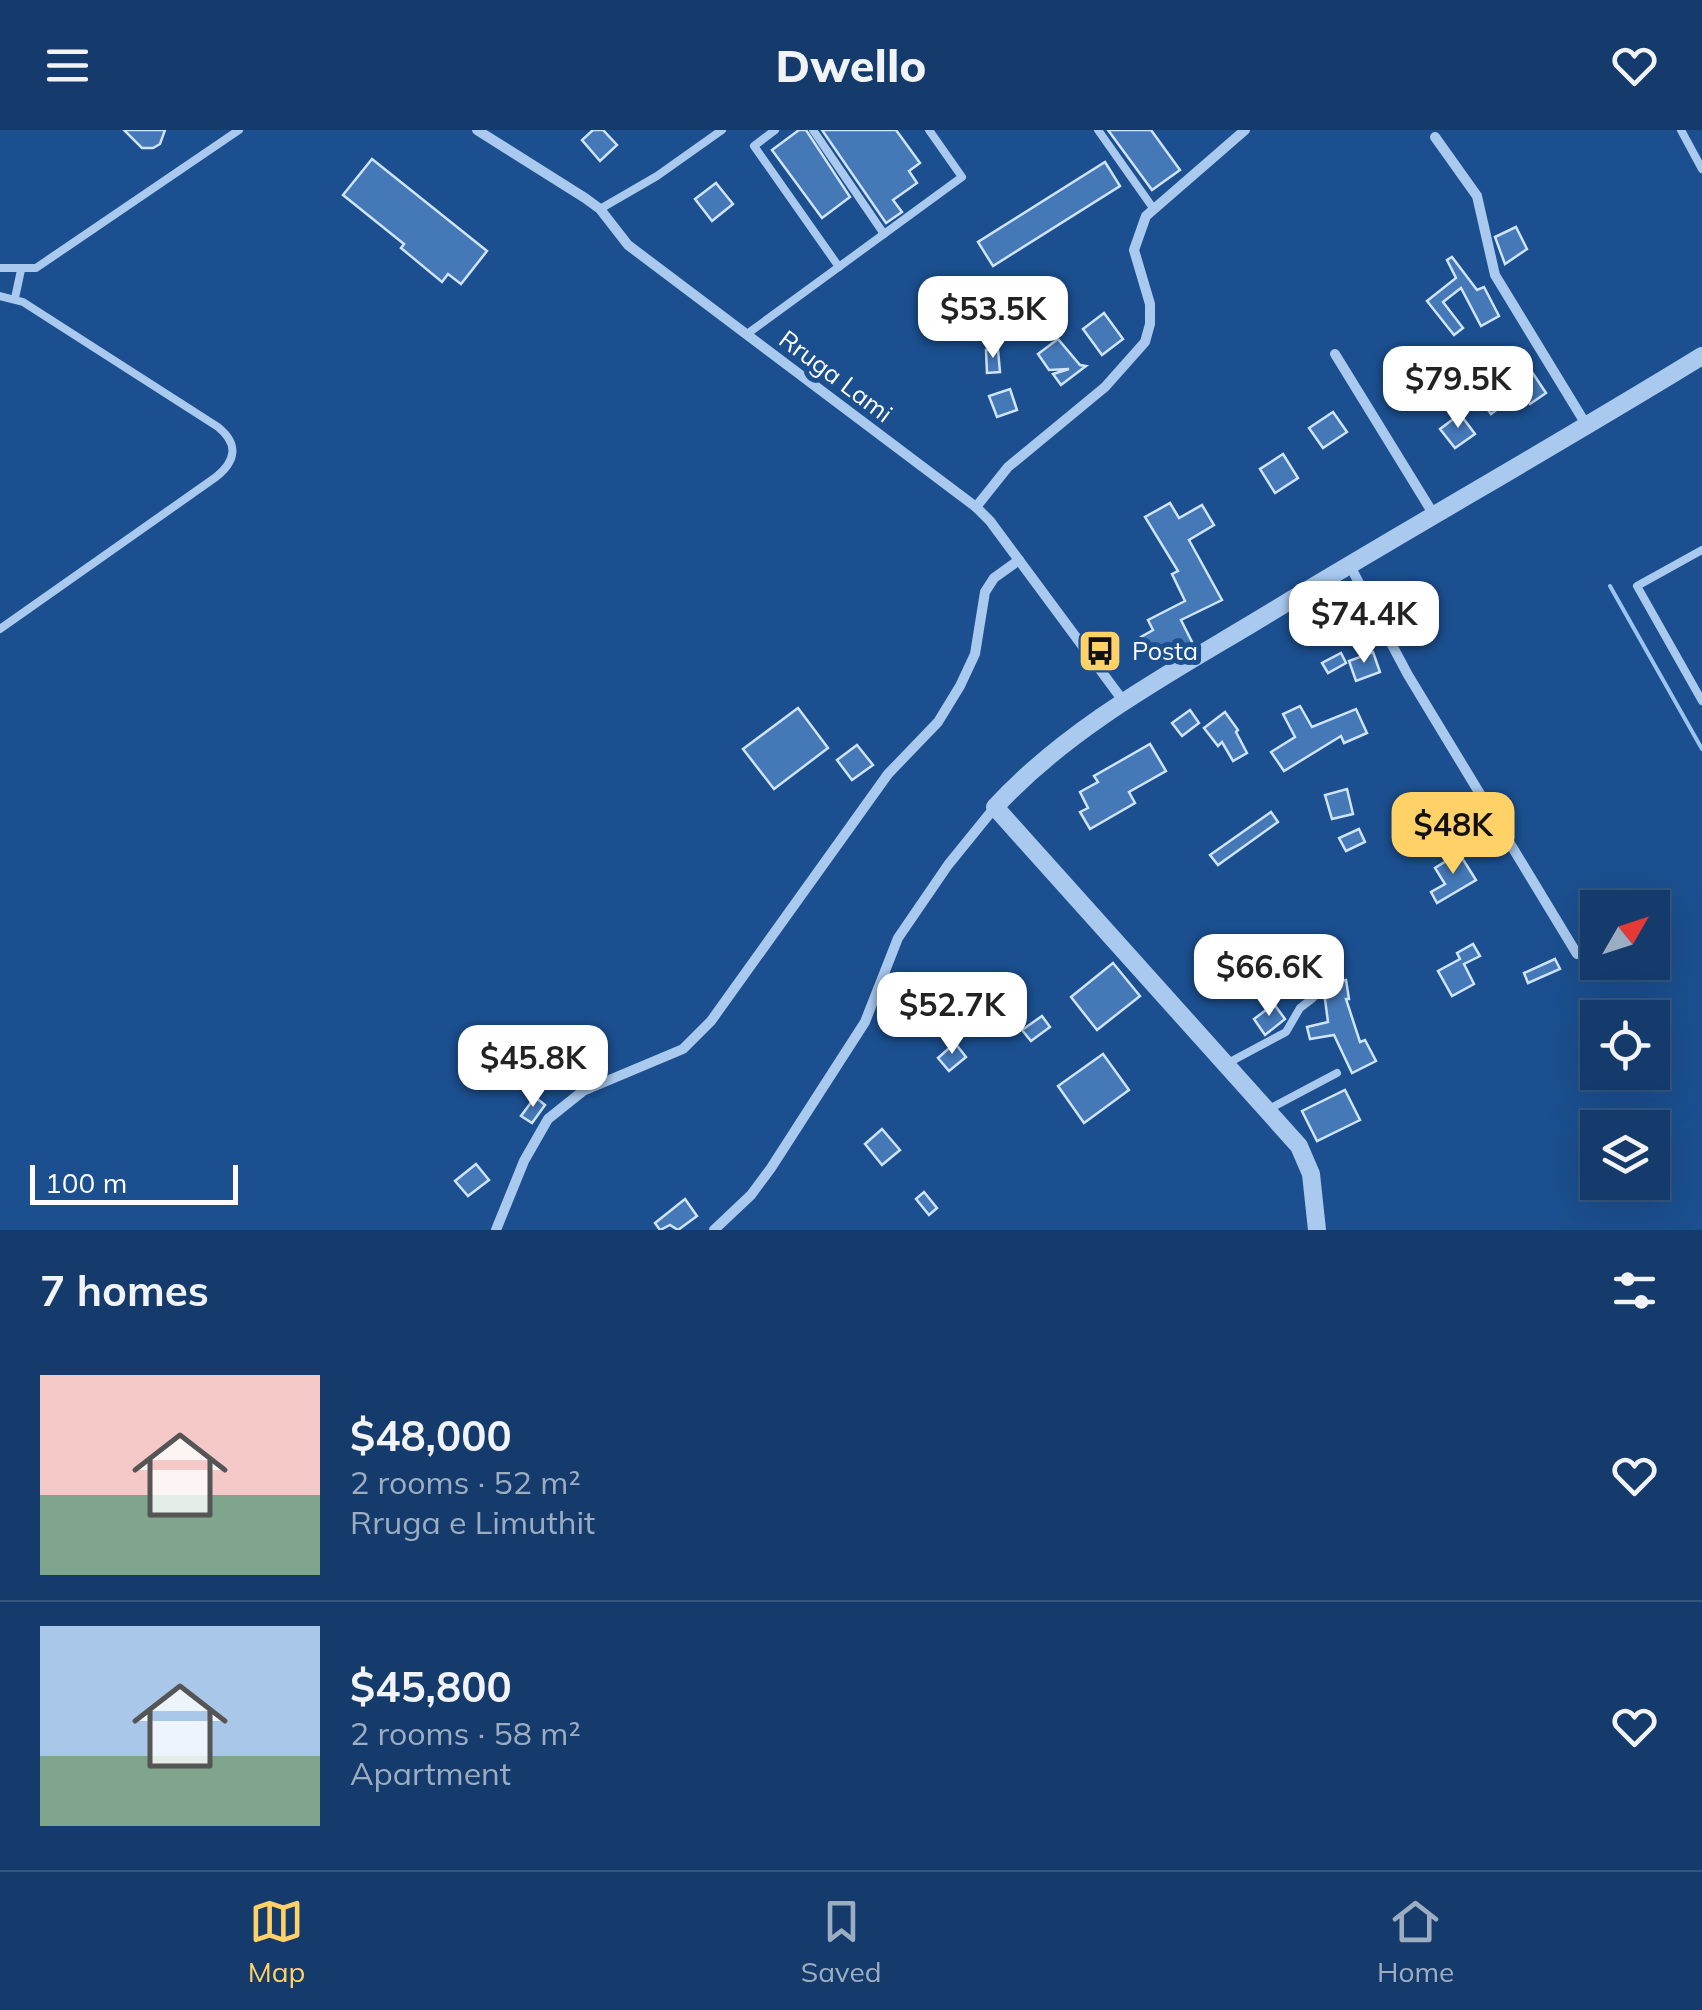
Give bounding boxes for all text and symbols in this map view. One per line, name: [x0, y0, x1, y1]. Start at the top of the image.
text: Dwello: [776, 37, 926, 93]
icon: menu: [40, 38, 95, 93]
icon: heart: [1607, 38, 1662, 93]
pin: $53.5K: [912, 276, 1074, 361]
text: $53.5K: [940, 288, 1046, 328]
street label: Rruga Lami: [773, 323, 899, 428]
pin: $79.5K: [1377, 346, 1539, 431]
text: $79.5K: [1405, 358, 1511, 398]
pin: $74.4K: [1283, 581, 1445, 666]
text: $74.4K: [1311, 593, 1417, 633]
bus stop icon: Posta: [1077, 628, 1123, 674]
place label: Posta: [1132, 635, 1198, 666]
pin: $48K: [1394, 792, 1512, 877]
text: $48K: [1414, 804, 1492, 844]
north arrow: [1580, 890, 1670, 980]
map controls: [1580, 890, 1670, 1200]
pin: $66.6K: [1188, 934, 1350, 1019]
text: $66.6K: [1216, 946, 1322, 986]
pin: $52.7K: [871, 972, 1033, 1057]
text: $52.7K: [899, 984, 1005, 1024]
button: locate: [1580, 1000, 1670, 1090]
pin: $45.8K: [452, 1025, 614, 1110]
text: $45.8K: [480, 1037, 586, 1077]
button: layers: [1580, 1110, 1670, 1200]
scale bar: [30, 1160, 238, 1204]
text: 100 m: [45, 1165, 127, 1200]
icon: filters: [1607, 1263, 1662, 1318]
text: 7 homes: [40, 1264, 209, 1317]
text: $48,000: [350, 1409, 512, 1462]
icon: home: [120, 1415, 240, 1535]
icon: heart: [1607, 1448, 1662, 1503]
text: 2 rooms · 52 m²: [350, 1462, 581, 1502]
text: Rruga e Limuthit: [350, 1502, 595, 1542]
text: $45,800: [350, 1660, 512, 1713]
icon: home: [120, 1666, 240, 1786]
icon: heart: [1607, 1699, 1662, 1754]
text: 2 rooms · 58 m²: [350, 1713, 581, 1753]
text: Apartment: [350, 1753, 511, 1793]
tab: Map: [248, 1894, 305, 1989]
tab: Saved: [801, 1894, 882, 1989]
tab: Home: [1377, 1894, 1454, 1989]

